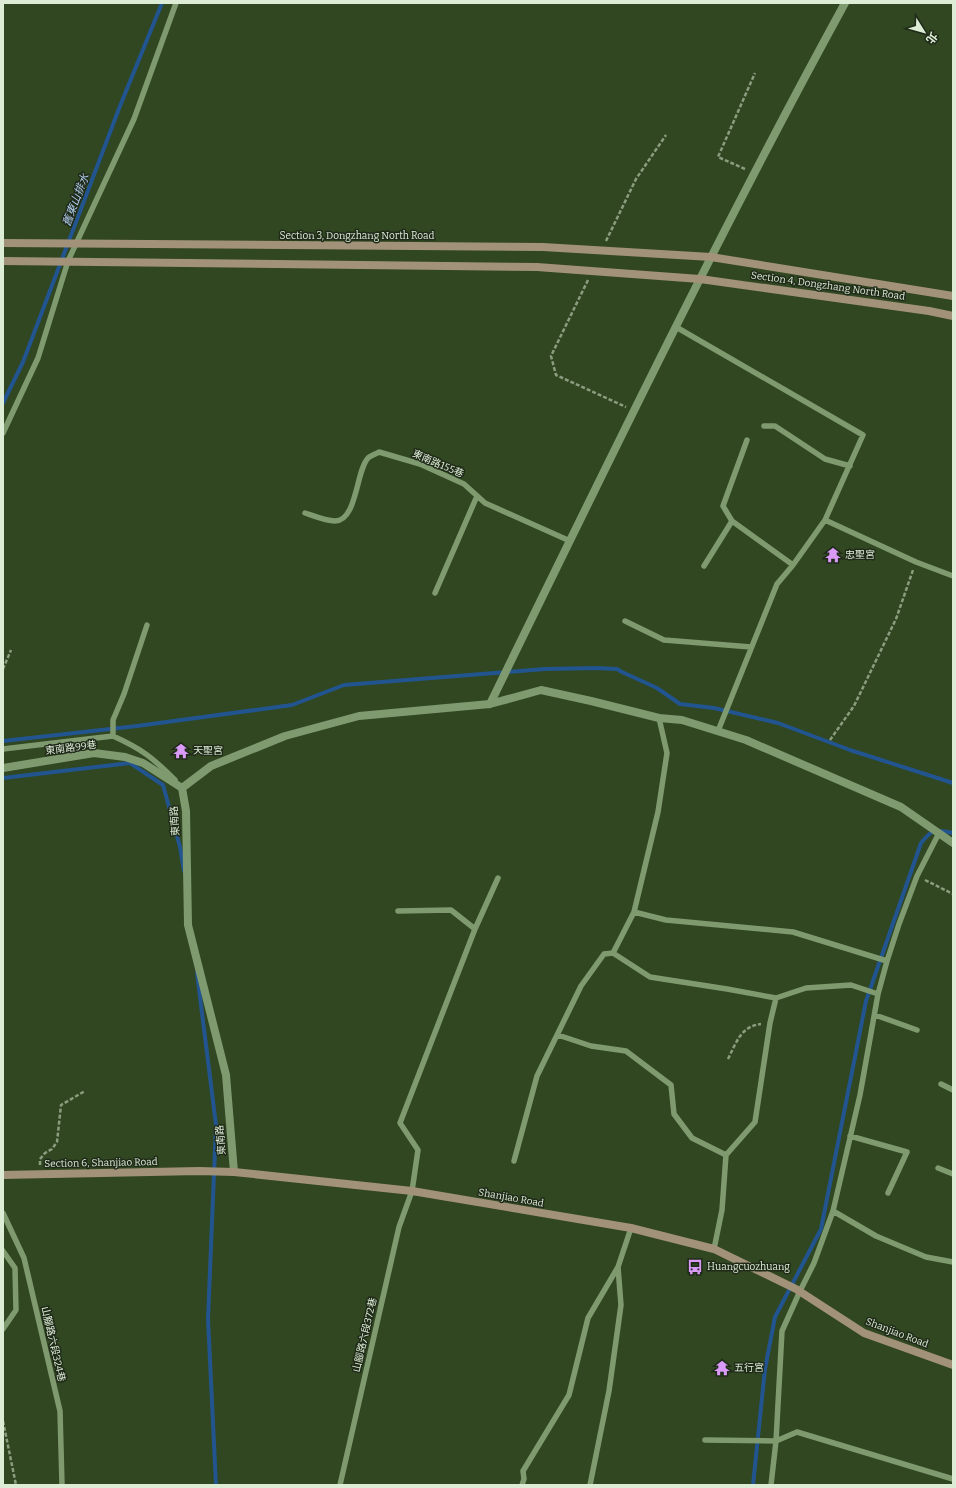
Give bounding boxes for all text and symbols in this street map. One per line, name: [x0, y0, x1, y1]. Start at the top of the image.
north arrow: [904, 12, 944, 52]
text: 北: [923, 29, 940, 46]
water label: 舊東山排水: [60, 171, 92, 228]
street label: Section 3, Dongzhang North Road: [280, 230, 435, 242]
street label: Section 4, Dongzhang North Road: [750, 269, 906, 303]
street label: 東南路155巷: [410, 448, 466, 480]
temple icon: 忠聖宮: [824, 546, 842, 564]
place label: 忠聖宮: [845, 549, 875, 561]
street label: 東南路99巷: [45, 739, 97, 757]
temple icon: 天聖宮: [172, 742, 190, 760]
place label: 天聖宮: [193, 745, 223, 757]
street label: 東南路: [168, 806, 182, 836]
street label: 東南路: [214, 1125, 228, 1155]
street label: Section 6, Shanjiao Road: [44, 1156, 158, 1170]
street label: Shanjiao Road: [477, 1186, 545, 1210]
bus stop icon: Huangcuozhuang: [686, 1258, 704, 1276]
place label: Huangcuozhuang: [707, 1261, 790, 1273]
street label: 山腳路六段372巷: [351, 1297, 379, 1373]
street label: 山腳路六段324巷: [38, 1305, 68, 1383]
street label: Shanjiao Road: [864, 1316, 930, 1351]
temple icon: 五行宮: [713, 1359, 731, 1377]
place label: 五行宮: [734, 1362, 764, 1374]

